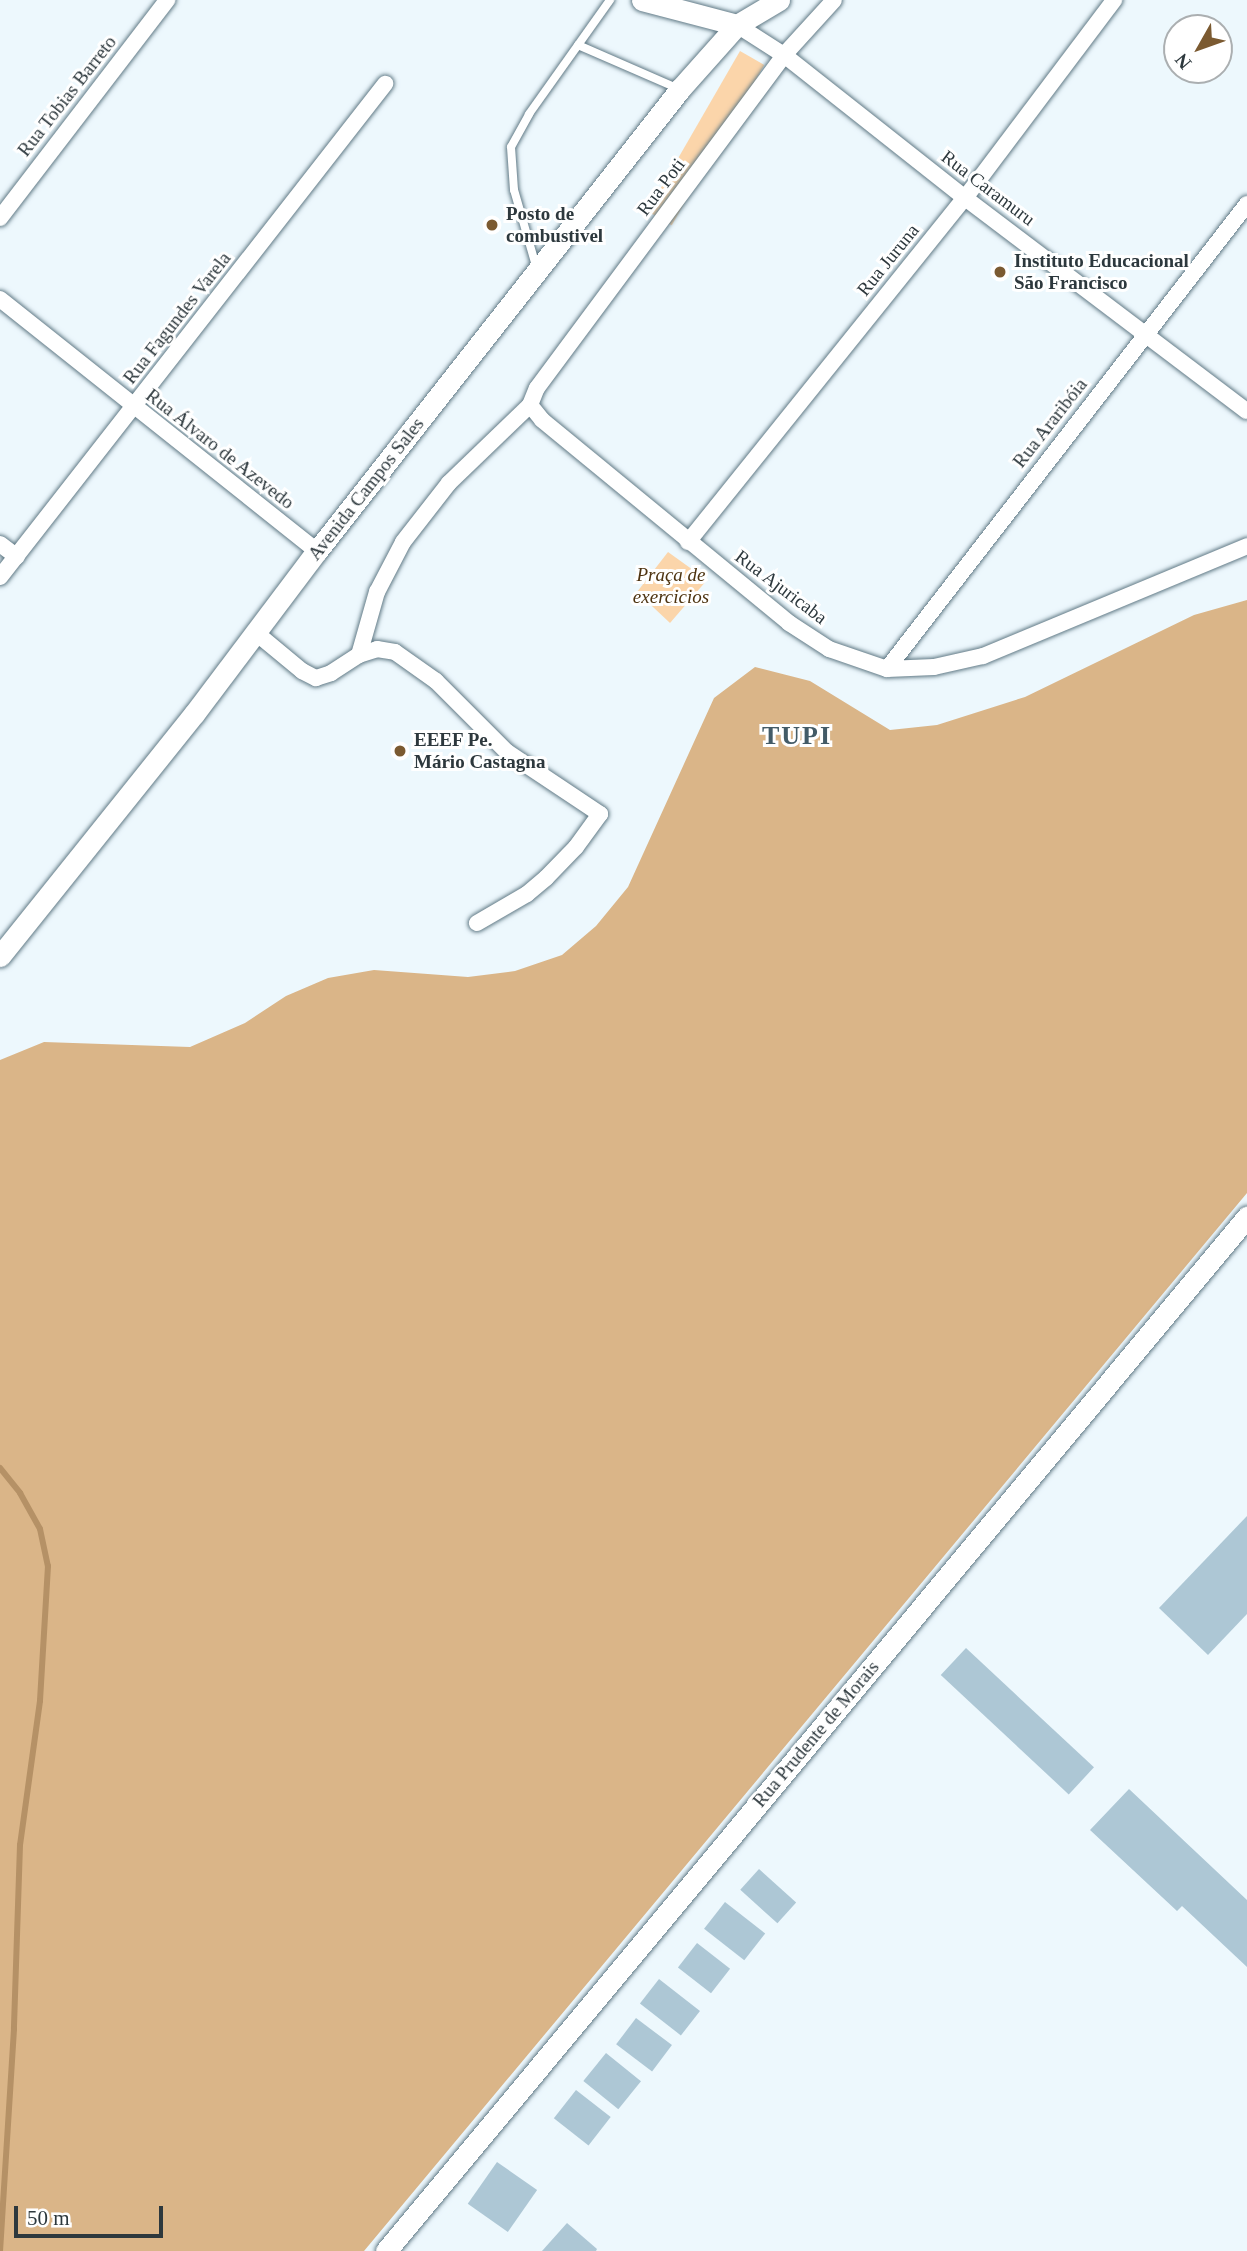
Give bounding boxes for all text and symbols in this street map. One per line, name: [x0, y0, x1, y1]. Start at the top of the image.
north arrow: [1163, 14, 1233, 84]
street label: Rua Tobias Barreto: [13, 31, 121, 161]
text: N: [1171, 50, 1196, 74]
street label: Rua Caramuru: [937, 145, 1039, 231]
street label: Rua Poti: [632, 154, 690, 220]
place label: Posto de combustivel: [506, 203, 603, 247]
marker: Posto de combustivel: [484, 217, 500, 233]
street label: Rua Juruna: [852, 219, 924, 301]
street label: Rua Fagundes Varela: [118, 247, 236, 389]
place label: Instituto Educacional São Francisco: [1014, 250, 1189, 294]
marker: Instituto Educacional São Francisco: [992, 264, 1008, 280]
street label: Rua Araribóia: [1008, 373, 1092, 473]
street label: Rua Álvaro de Azevedo: [141, 384, 299, 514]
street label: Avenida Campos Sales: [303, 413, 429, 565]
street label: Rua Ajuricaba: [730, 545, 832, 629]
park label: Praça de exercicios: [633, 564, 709, 608]
district label: TUPI: [762, 720, 832, 752]
place label: EEEF Pe. Mário Castagna: [414, 729, 545, 773]
marker: EEEF Pe. Mário Castagna: [392, 743, 408, 759]
street label: Rua Prudente de Morais: [748, 1656, 884, 1812]
scale bar: [18, 2192, 166, 2236]
text: 50 m: [27, 2206, 70, 2230]

